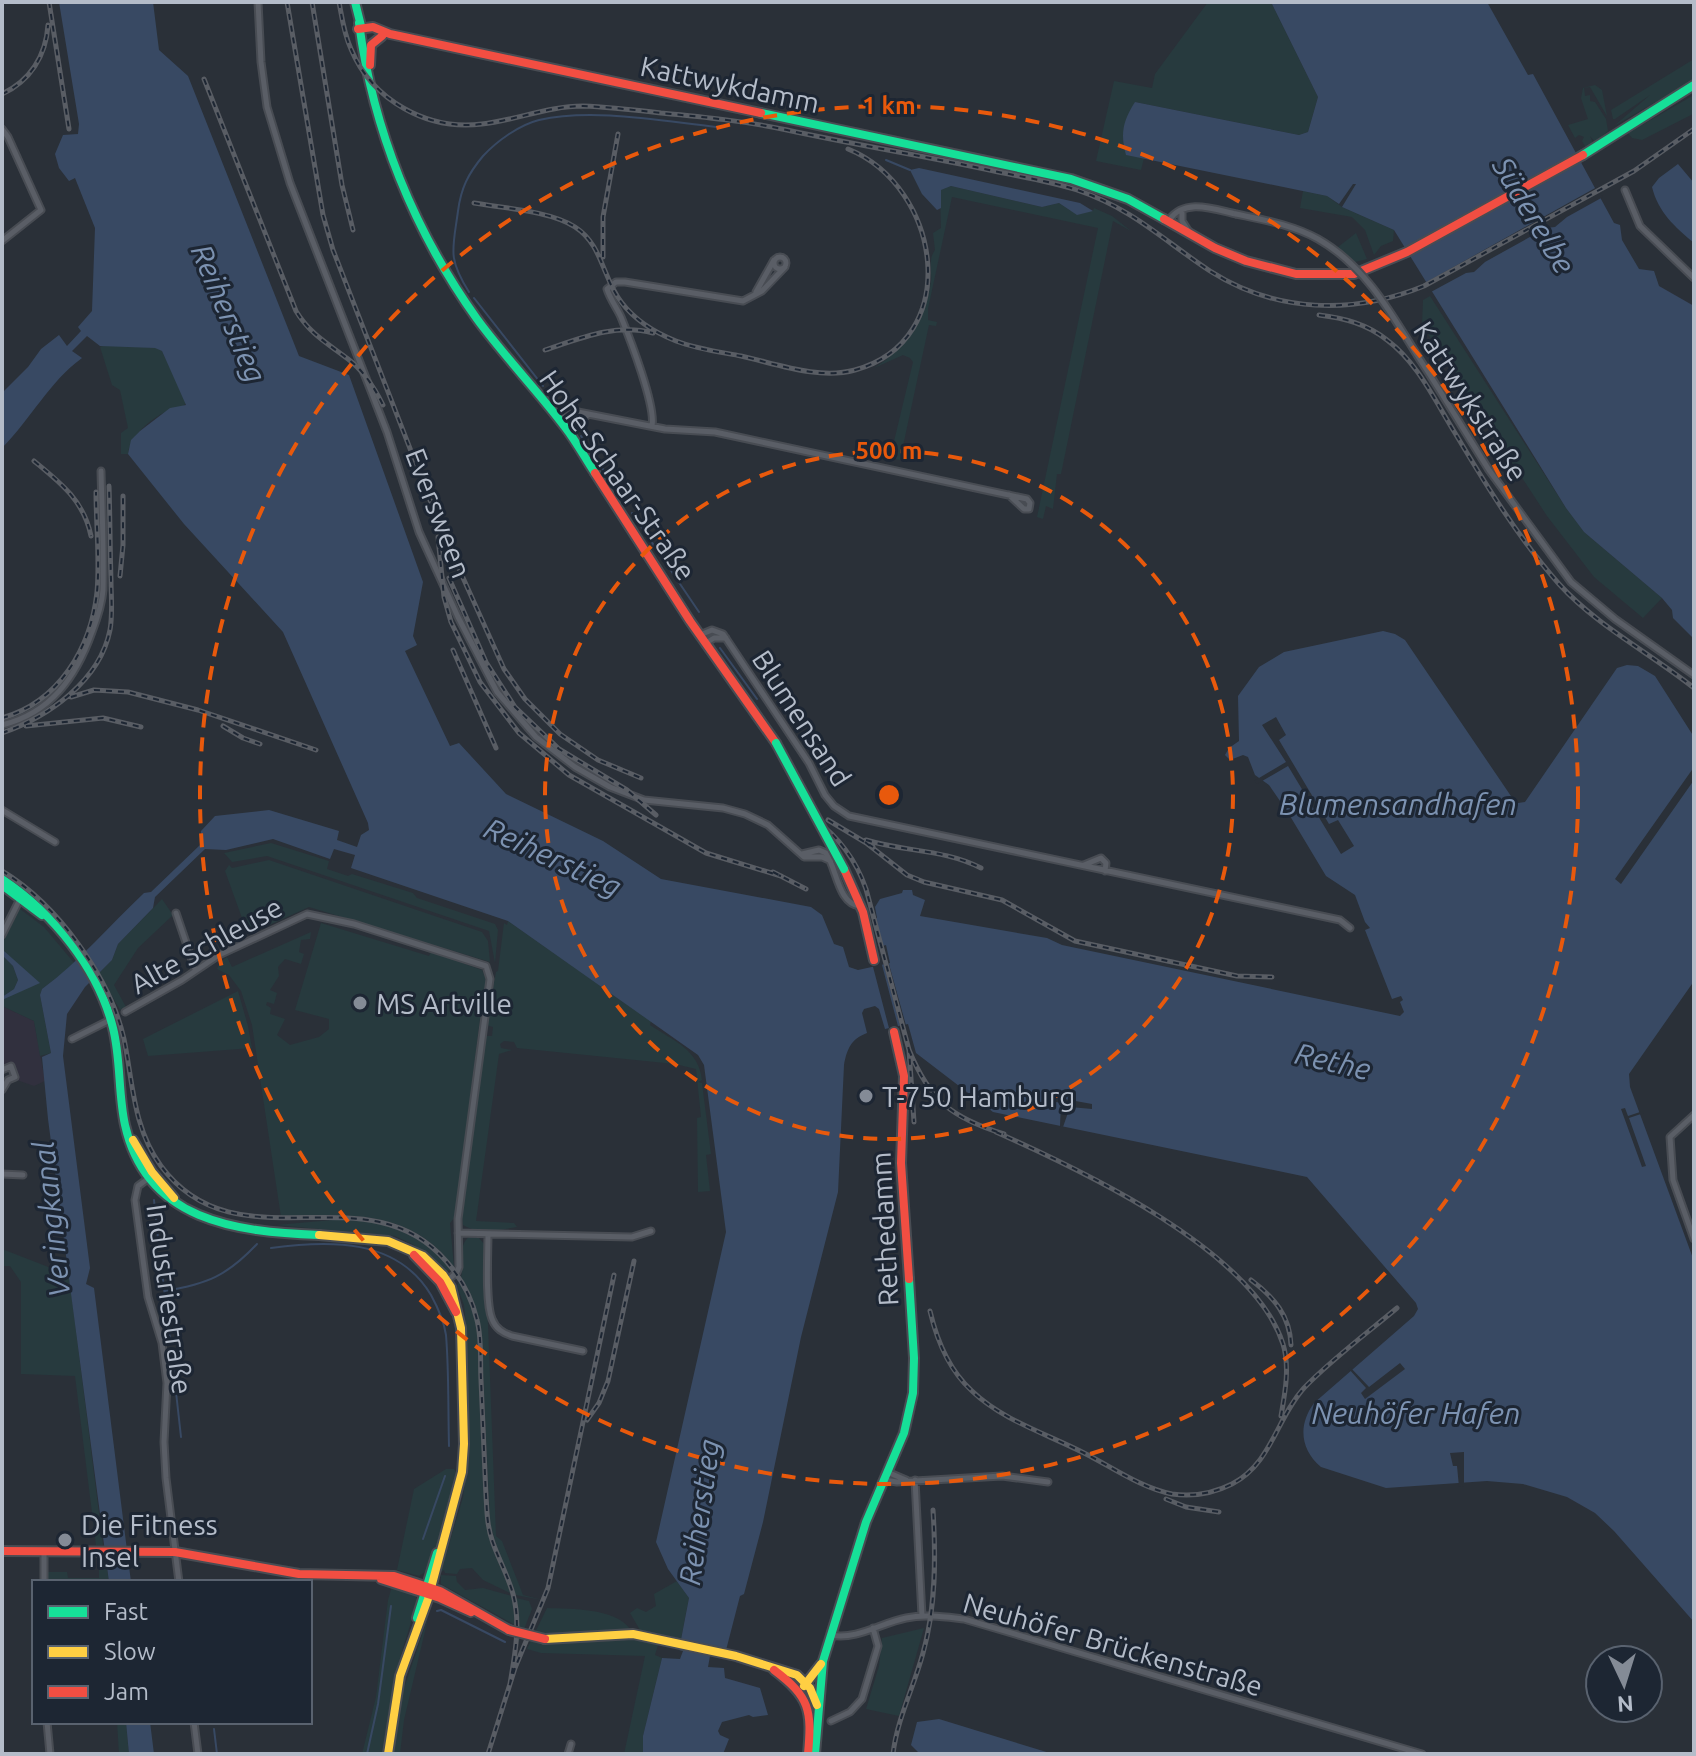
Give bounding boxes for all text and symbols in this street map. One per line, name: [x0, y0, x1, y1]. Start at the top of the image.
street label: Kattwykdamm: [638, 50, 822, 118]
text: 1 km: [862, 92, 916, 119]
water label: Süderelbe: [1486, 150, 1582, 279]
water label: Reiherstieg: [185, 239, 273, 387]
street label: Kattwykstraße: [1408, 315, 1534, 487]
street label: Hohe-Schaar-Straße: [534, 364, 702, 586]
text: 500 m: [856, 437, 922, 464]
street label: Eversween: [400, 444, 478, 582]
street label: Blumensand: [747, 644, 857, 792]
centre of rings: [875, 781, 903, 809]
water label: Blumensandhafen: [1279, 787, 1517, 821]
water label: Reiherstieg: [479, 811, 627, 903]
street label: Alte Schleuse: [125, 891, 287, 999]
place label: MS Artville: [376, 988, 512, 1019]
marker: MS Artville: [351, 994, 369, 1012]
water label: Rethe: [1292, 1036, 1374, 1086]
place label: T-750 Hamburg: [882, 1081, 1075, 1112]
marker: T-750 Hamburg: [857, 1087, 875, 1105]
water label: Veringkanal: [26, 1139, 76, 1299]
street label: Rethedamm: [864, 1151, 904, 1307]
street label: Industriestraße: [141, 1202, 199, 1396]
water label: Neuhöfer Hafen: [1311, 1396, 1521, 1430]
water label: Reiherstieg: [672, 1437, 726, 1587]
place label: Die Fitness Insel: [81, 1509, 218, 1572]
marker: Die Fitness Insel: [56, 1531, 74, 1549]
legend: [32, 1580, 312, 1724]
street label: Neuhöfer Brückenstraße: [960, 1586, 1266, 1702]
text: Fast: [104, 1598, 148, 1625]
text: Slow: [104, 1638, 156, 1665]
north arrow: [1584, 1644, 1664, 1724]
text: Jam: [104, 1678, 149, 1705]
text: N: [1616, 1691, 1634, 1717]

